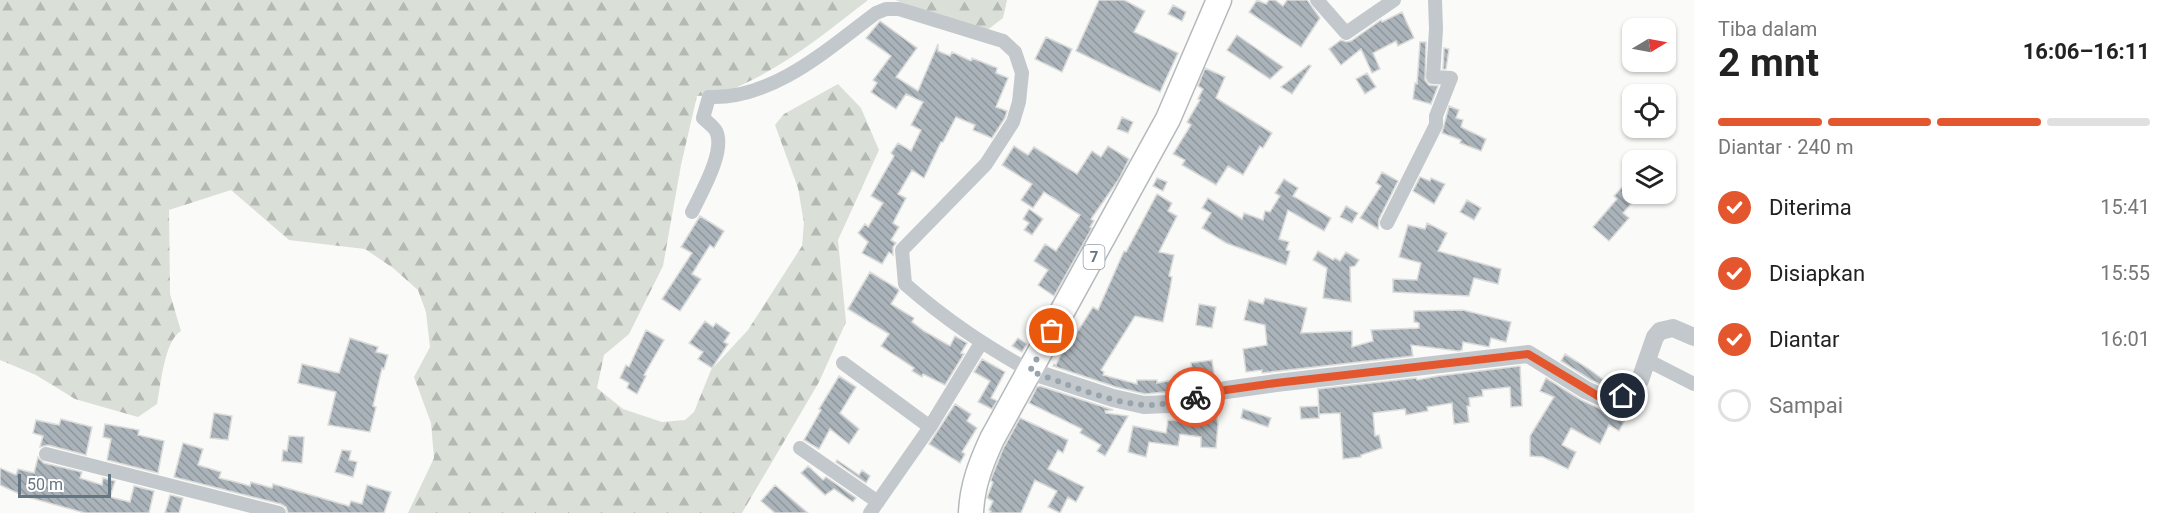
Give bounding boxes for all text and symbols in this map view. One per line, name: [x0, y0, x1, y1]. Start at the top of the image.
text: Tiba dalam: [1718, 17, 1817, 41]
north arrow: [1622, 18, 1676, 72]
map controls: [1622, 18, 1676, 204]
text: 16:06–16:11: [2023, 39, 2150, 64]
text: 2 mnt: [1718, 40, 1819, 86]
button: locate: [1622, 84, 1676, 138]
text: Diantar · 240 m: [1718, 135, 1853, 159]
button: layers: [1622, 150, 1676, 204]
icon: check: [1718, 191, 1751, 224]
text: Diterima: [1769, 195, 1852, 220]
text: 15:41: [2100, 195, 2150, 219]
road number: 7: [1084, 245, 1104, 269]
icon: check: [1718, 257, 1751, 290]
text: Disiapkan: [1769, 261, 1865, 286]
text: 15:55: [2100, 261, 2150, 285]
pin: [1026, 305, 1077, 356]
icon: bag: [1035, 314, 1068, 347]
icon: check: [1718, 323, 1751, 356]
text: Diantar: [1769, 327, 1840, 352]
text: 16:01: [2100, 327, 2150, 351]
courier: [1165, 367, 1225, 427]
pin: [1597, 370, 1648, 421]
icon: home: [1606, 379, 1639, 412]
icon: bike: [1179, 381, 1212, 414]
text: Sampai: [1769, 393, 1843, 418]
scale bar: [18, 471, 111, 498]
text: 50 m: [27, 475, 63, 494]

